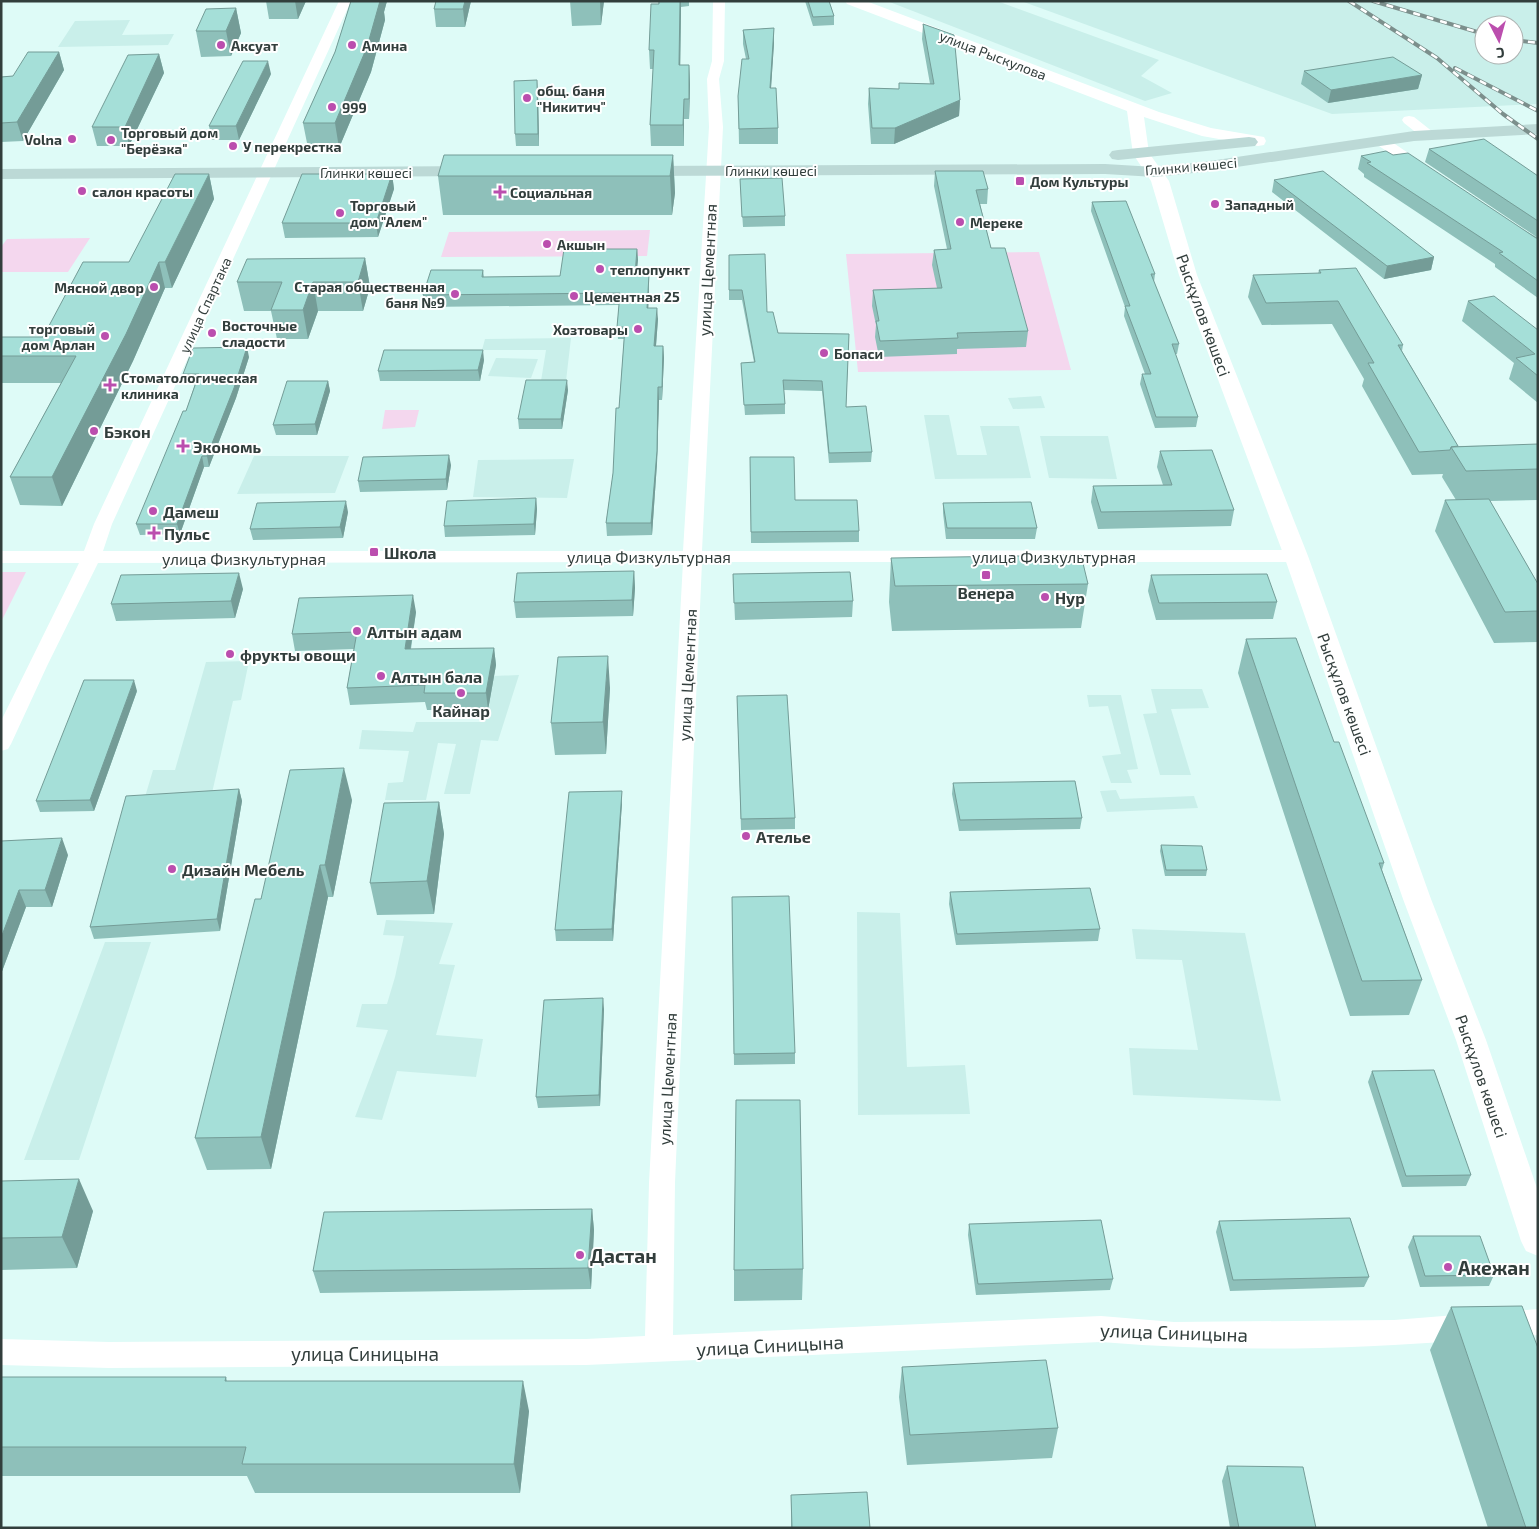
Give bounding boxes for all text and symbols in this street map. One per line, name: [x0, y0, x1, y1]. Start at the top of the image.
north arrow: [1474, 15, 1524, 65]
street label: улица Рыскулова: [937, 27, 1049, 83]
place label: Аксуат: [231, 37, 278, 54]
place label: Амина: [362, 37, 407, 54]
marker: Аксуат: [215, 39, 227, 51]
marker: Амина: [346, 39, 358, 51]
text: С: [1495, 45, 1505, 62]
place label: общ. баня "Никитич": [537, 82, 606, 115]
marker: общ. баня "Никитич": [521, 92, 533, 104]
place label: 999: [342, 99, 367, 116]
marker: 999: [326, 101, 338, 113]
place label: Торговый дом "Берёзка": [121, 124, 218, 157]
place label: Volna: [24, 131, 62, 148]
marker: Volna: [66, 133, 78, 145]
marker: Торговый дом "Берёзка": [105, 134, 117, 146]
place label: У перекрестка: [243, 138, 342, 155]
marker: У перекрестка: [227, 140, 239, 152]
street label: Глинки көшесі: [1144, 154, 1238, 178]
street label: Глинки көшесі: [725, 162, 817, 179]
street label: Глинки көшесі: [320, 164, 412, 181]
place label: Дом Культуры: [1030, 173, 1128, 190]
marker: Дом Культуры: [1014, 175, 1026, 187]
place label: салон красоты: [92, 183, 193, 200]
place label: Социальная: [510, 184, 592, 201]
marker: салон красоты: [76, 185, 88, 197]
marker: Социальная: [494, 186, 506, 198]
place label: Западный: [1225, 196, 1294, 213]
place label: Торговый дом "Алем": [350, 197, 427, 230]
marker: Западный: [1209, 198, 1221, 210]
street label: улица Цементная: [694, 203, 721, 337]
marker: Торговый дом "Алем": [334, 207, 346, 219]
place label: Мереке: [970, 214, 1023, 231]
marker: Мереке: [954, 216, 966, 228]
place label: Акшын: [557, 236, 605, 253]
marker: Акшын: [541, 238, 553, 250]
street label: Рысқұлов көшесі: [1173, 251, 1235, 379]
street label: улица Спартака: [175, 254, 235, 356]
place label: теплопункт: [610, 261, 690, 278]
marker: теплопункт: [594, 263, 606, 275]
place label: Старая общественная баня №9: [294, 278, 445, 311]
place label: Мясной двор: [54, 279, 144, 296]
marker: Мясной двор: [148, 281, 160, 293]
marker: Старая общественная баня №9: [449, 288, 461, 300]
place label: Цементная 25: [584, 288, 680, 305]
marker: Цементная 25: [568, 290, 580, 302]
place label: Восточные сладости: [222, 317, 297, 350]
place label: торговый дом Арлан: [22, 320, 95, 353]
place label: Хозтовары: [553, 321, 628, 338]
marker: Хозтовары: [632, 323, 644, 335]
marker: Восточные сладости: [206, 327, 218, 339]
marker: торговый дом Арлан: [99, 330, 111, 342]
place label: Бопаси: [834, 345, 883, 362]
marker: Бопаси: [818, 347, 830, 359]
place label: Стоматологическая клиника: [121, 369, 258, 402]
marker: Стоматологическая клиника: [103, 378, 117, 392]
place label: Бэкон: [104, 422, 151, 441]
marker: Бэкон: [88, 425, 100, 437]
place label: Экономь: [193, 437, 262, 456]
marker: Экономь: [177, 440, 189, 452]
place label: Дамеш: [163, 502, 219, 521]
marker: Дамеш: [147, 505, 159, 517]
place label: Пульс: [164, 524, 210, 543]
marker: Пульс: [148, 527, 160, 539]
place label: Школа: [384, 543, 437, 562]
marker: Школа: [368, 546, 380, 558]
street label: улица Физкультурная: [567, 547, 731, 567]
street label: улица Физкультурная: [972, 547, 1136, 567]
street label: улица Физкультурная: [162, 549, 326, 569]
marker: Венера: [980, 569, 992, 581]
place label: Венера: [958, 583, 1014, 602]
place label: Нур: [1055, 588, 1085, 607]
marker: Нур: [1039, 591, 1051, 603]
street label: улица Цементная: [674, 608, 701, 742]
place label: Алтын адам: [367, 622, 462, 641]
marker: Алтын адам: [351, 625, 363, 637]
street label: Рысқұлов көшесі: [1314, 630, 1376, 758]
place label: фрукты овощи: [240, 645, 356, 664]
marker: фрукты овощи: [224, 648, 236, 660]
place label: Алтын бала: [391, 667, 482, 686]
marker: Алтын бала: [375, 670, 387, 682]
marker: Кайнар: [455, 687, 467, 699]
place label: Кайнар: [432, 701, 490, 720]
place label: Ателье: [756, 827, 811, 846]
marker: Ателье: [740, 830, 752, 842]
place label: Дизайн Мебель: [182, 860, 305, 879]
marker: Дизайн Мебель: [166, 863, 178, 875]
street label: улица Цементная: [654, 1012, 681, 1146]
street label: Рысқұлов көшесі: [1452, 1012, 1512, 1140]
place label: Дастан: [590, 1244, 657, 1267]
marker: Дастан: [574, 1249, 586, 1261]
place label: Акежан: [1458, 1256, 1530, 1279]
marker: Акежан: [1442, 1261, 1454, 1273]
street label: улица Синицына: [1100, 1318, 1248, 1347]
street label: улица Синицына: [695, 1330, 845, 1361]
street label: улица Синицына: [291, 1342, 439, 1366]

